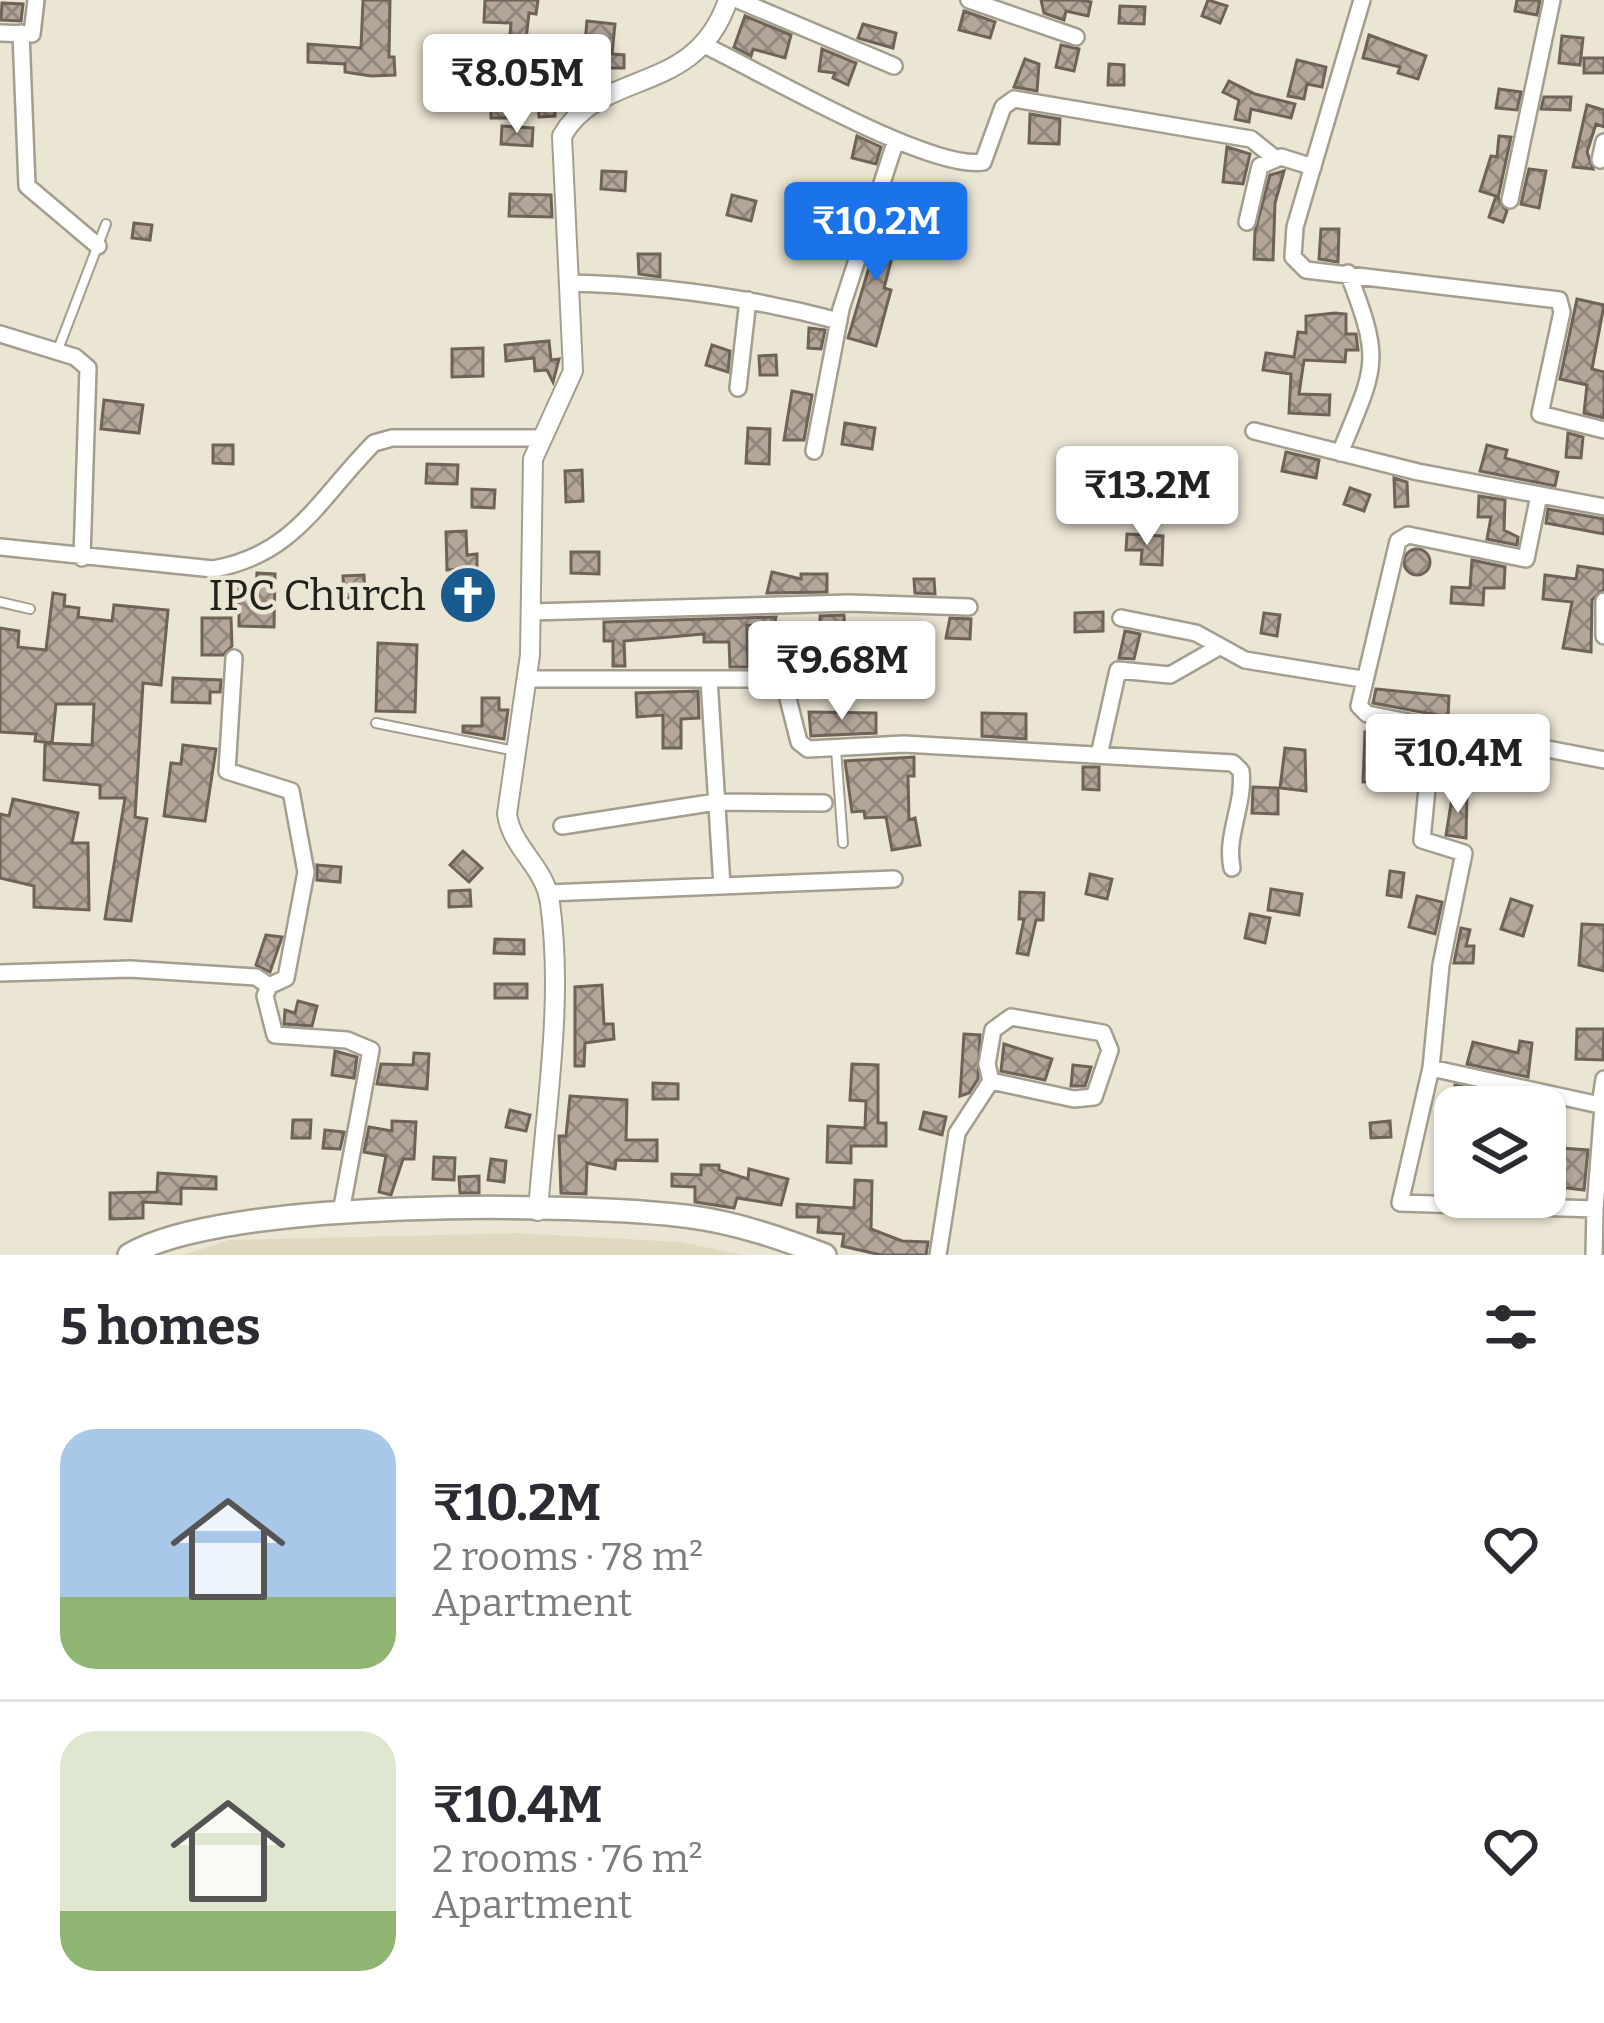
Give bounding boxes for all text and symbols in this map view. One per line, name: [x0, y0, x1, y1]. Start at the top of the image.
pin: ₹8.05M: [419, 34, 615, 136]
text: ₹8.05M: [450, 50, 584, 96]
pin: ₹10.2M: [778, 182, 974, 284]
text: ₹10.2M: [811, 198, 941, 244]
pin: ₹13.2M: [1049, 446, 1245, 548]
text: ₹13.2M: [1083, 462, 1211, 508]
church icon: IPC Church: [437, 564, 499, 626]
place label: IPC Church: [209, 571, 426, 621]
pin: ₹9.68M: [744, 621, 940, 723]
text: ₹9.68M: [775, 637, 909, 683]
pin: ₹10.4M: [1360, 714, 1556, 816]
text: ₹10.4M: [1393, 730, 1523, 776]
map controls: [1434, 1086, 1566, 1218]
button: layers: [1434, 1086, 1566, 1218]
icon: filters: [1478, 1294, 1544, 1360]
text: 5 homes: [60, 1296, 261, 1358]
text: ₹10.2M: [432, 1472, 601, 1534]
icon: home: [156, 1477, 300, 1621]
icon: heart: [1478, 1516, 1544, 1582]
text: 2 rooms · 78 m²: [432, 1534, 703, 1580]
text: Apartment: [432, 1580, 632, 1626]
text: ₹10.4M: [432, 1774, 602, 1836]
icon: home: [156, 1779, 300, 1923]
icon: heart: [1478, 1818, 1544, 1884]
text: 2 rooms · 76 m²: [432, 1836, 703, 1882]
text: Apartment: [432, 1882, 632, 1928]

